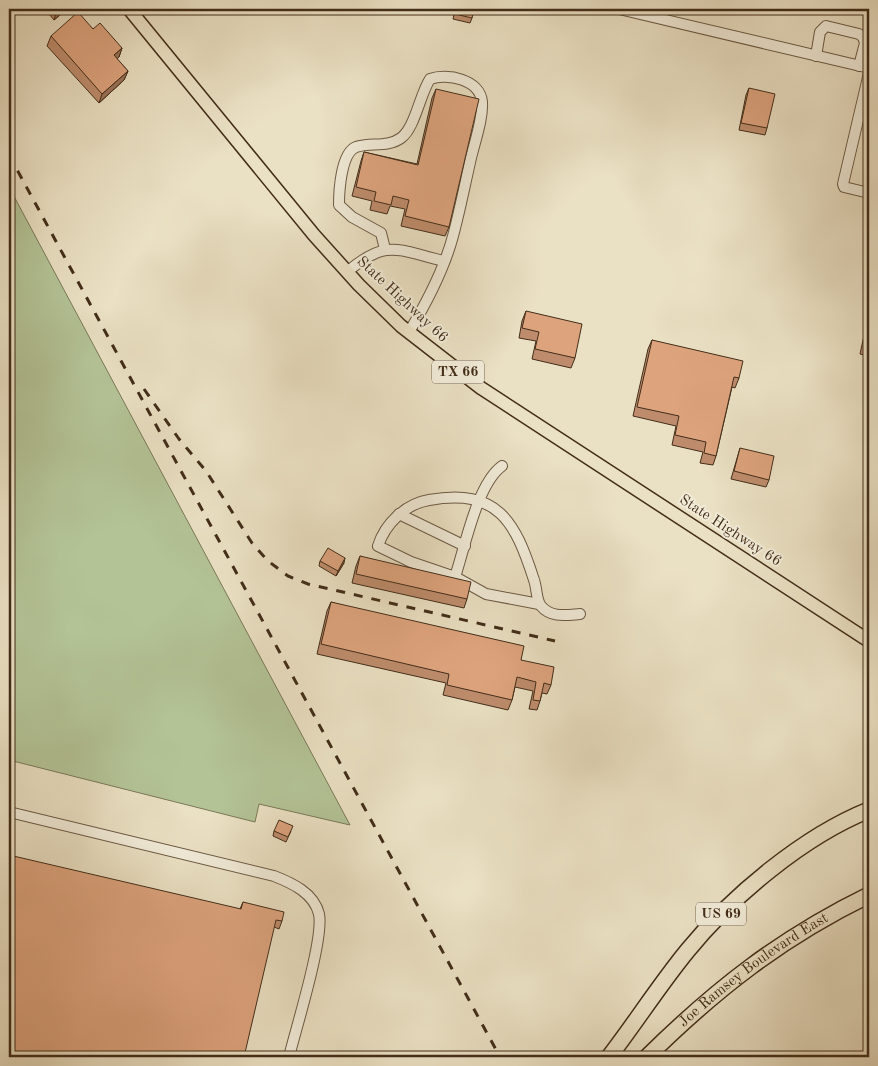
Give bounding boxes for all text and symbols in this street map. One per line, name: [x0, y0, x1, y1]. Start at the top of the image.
street label: State Highway 66: [354, 254, 450, 346]
road number: TX 66: [432, 361, 484, 384]
street label: State Highway 66: [676, 492, 784, 570]
road number: US 69: [696, 902, 746, 926]
street label: Joe Ramsey Boulevard East: [676, 911, 831, 1030]

